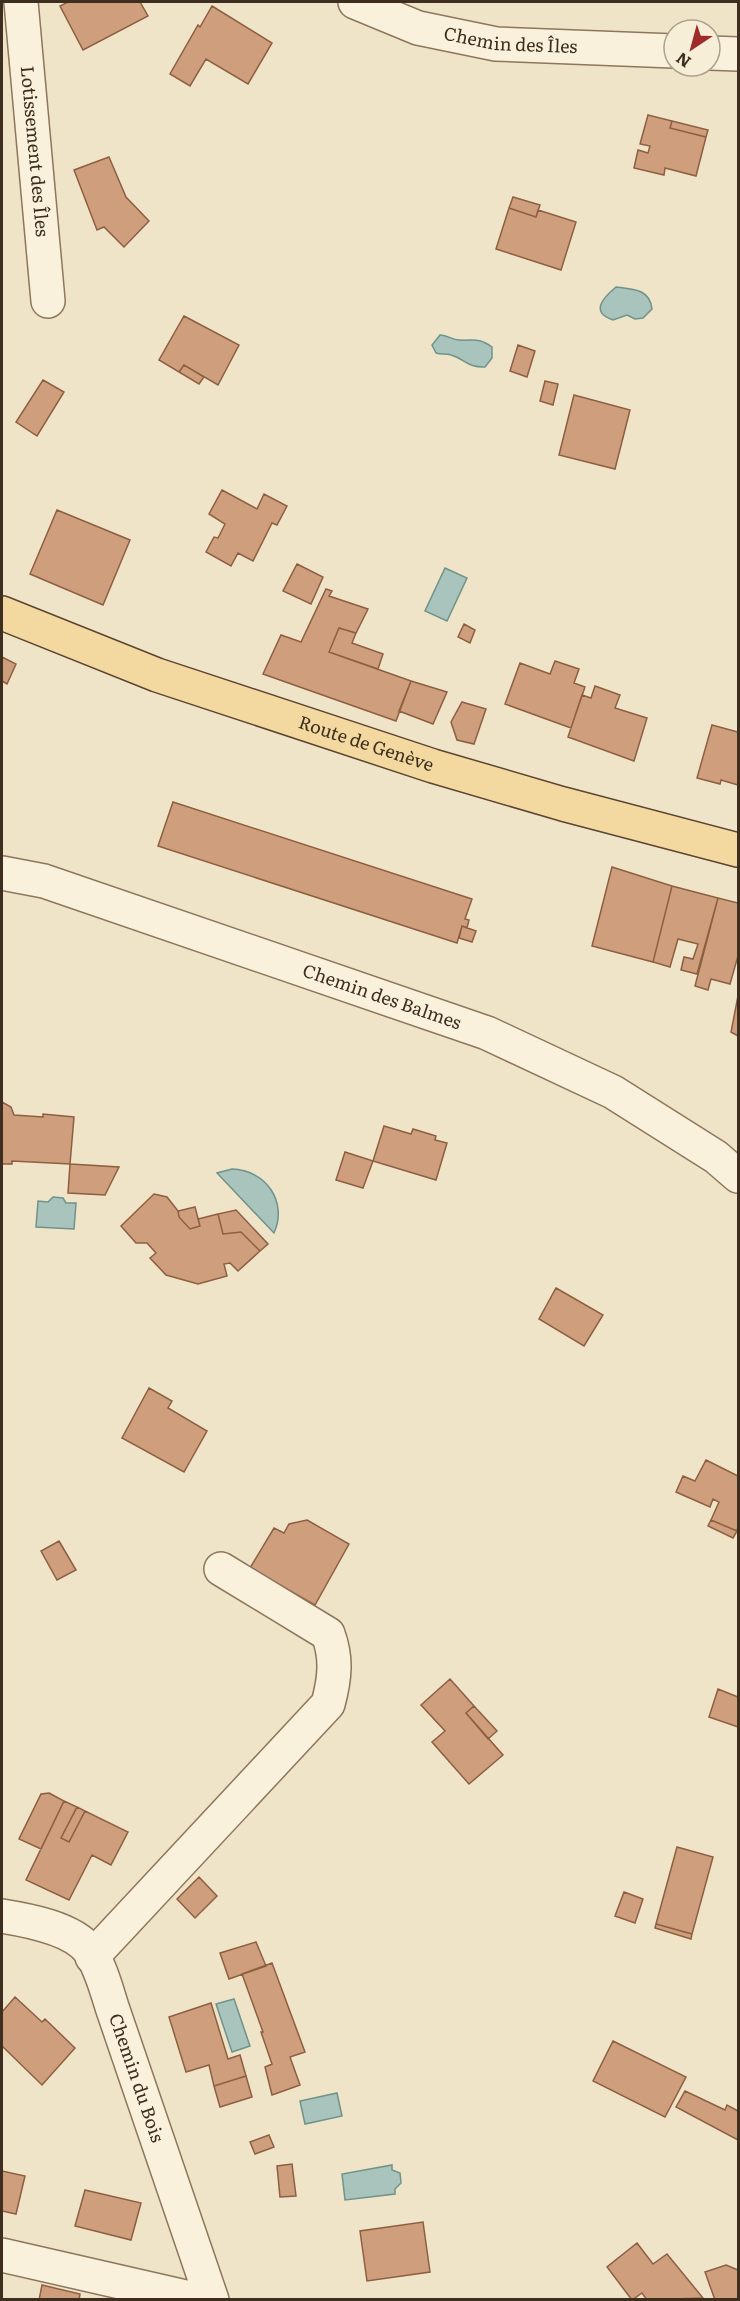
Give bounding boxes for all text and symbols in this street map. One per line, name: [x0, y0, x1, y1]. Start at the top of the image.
north arrow: [662, 18, 722, 78]
street label: Chemin des Îles: [442, 19, 578, 59]
text: N: [670, 47, 695, 75]
street label: Lotissement des Îles: [15, 65, 57, 238]
street label: Route de Genève: [295, 708, 438, 777]
street label: Chemin des Balmes: [299, 956, 465, 1035]
street label: Chemin du Bois: [103, 2009, 172, 2146]

